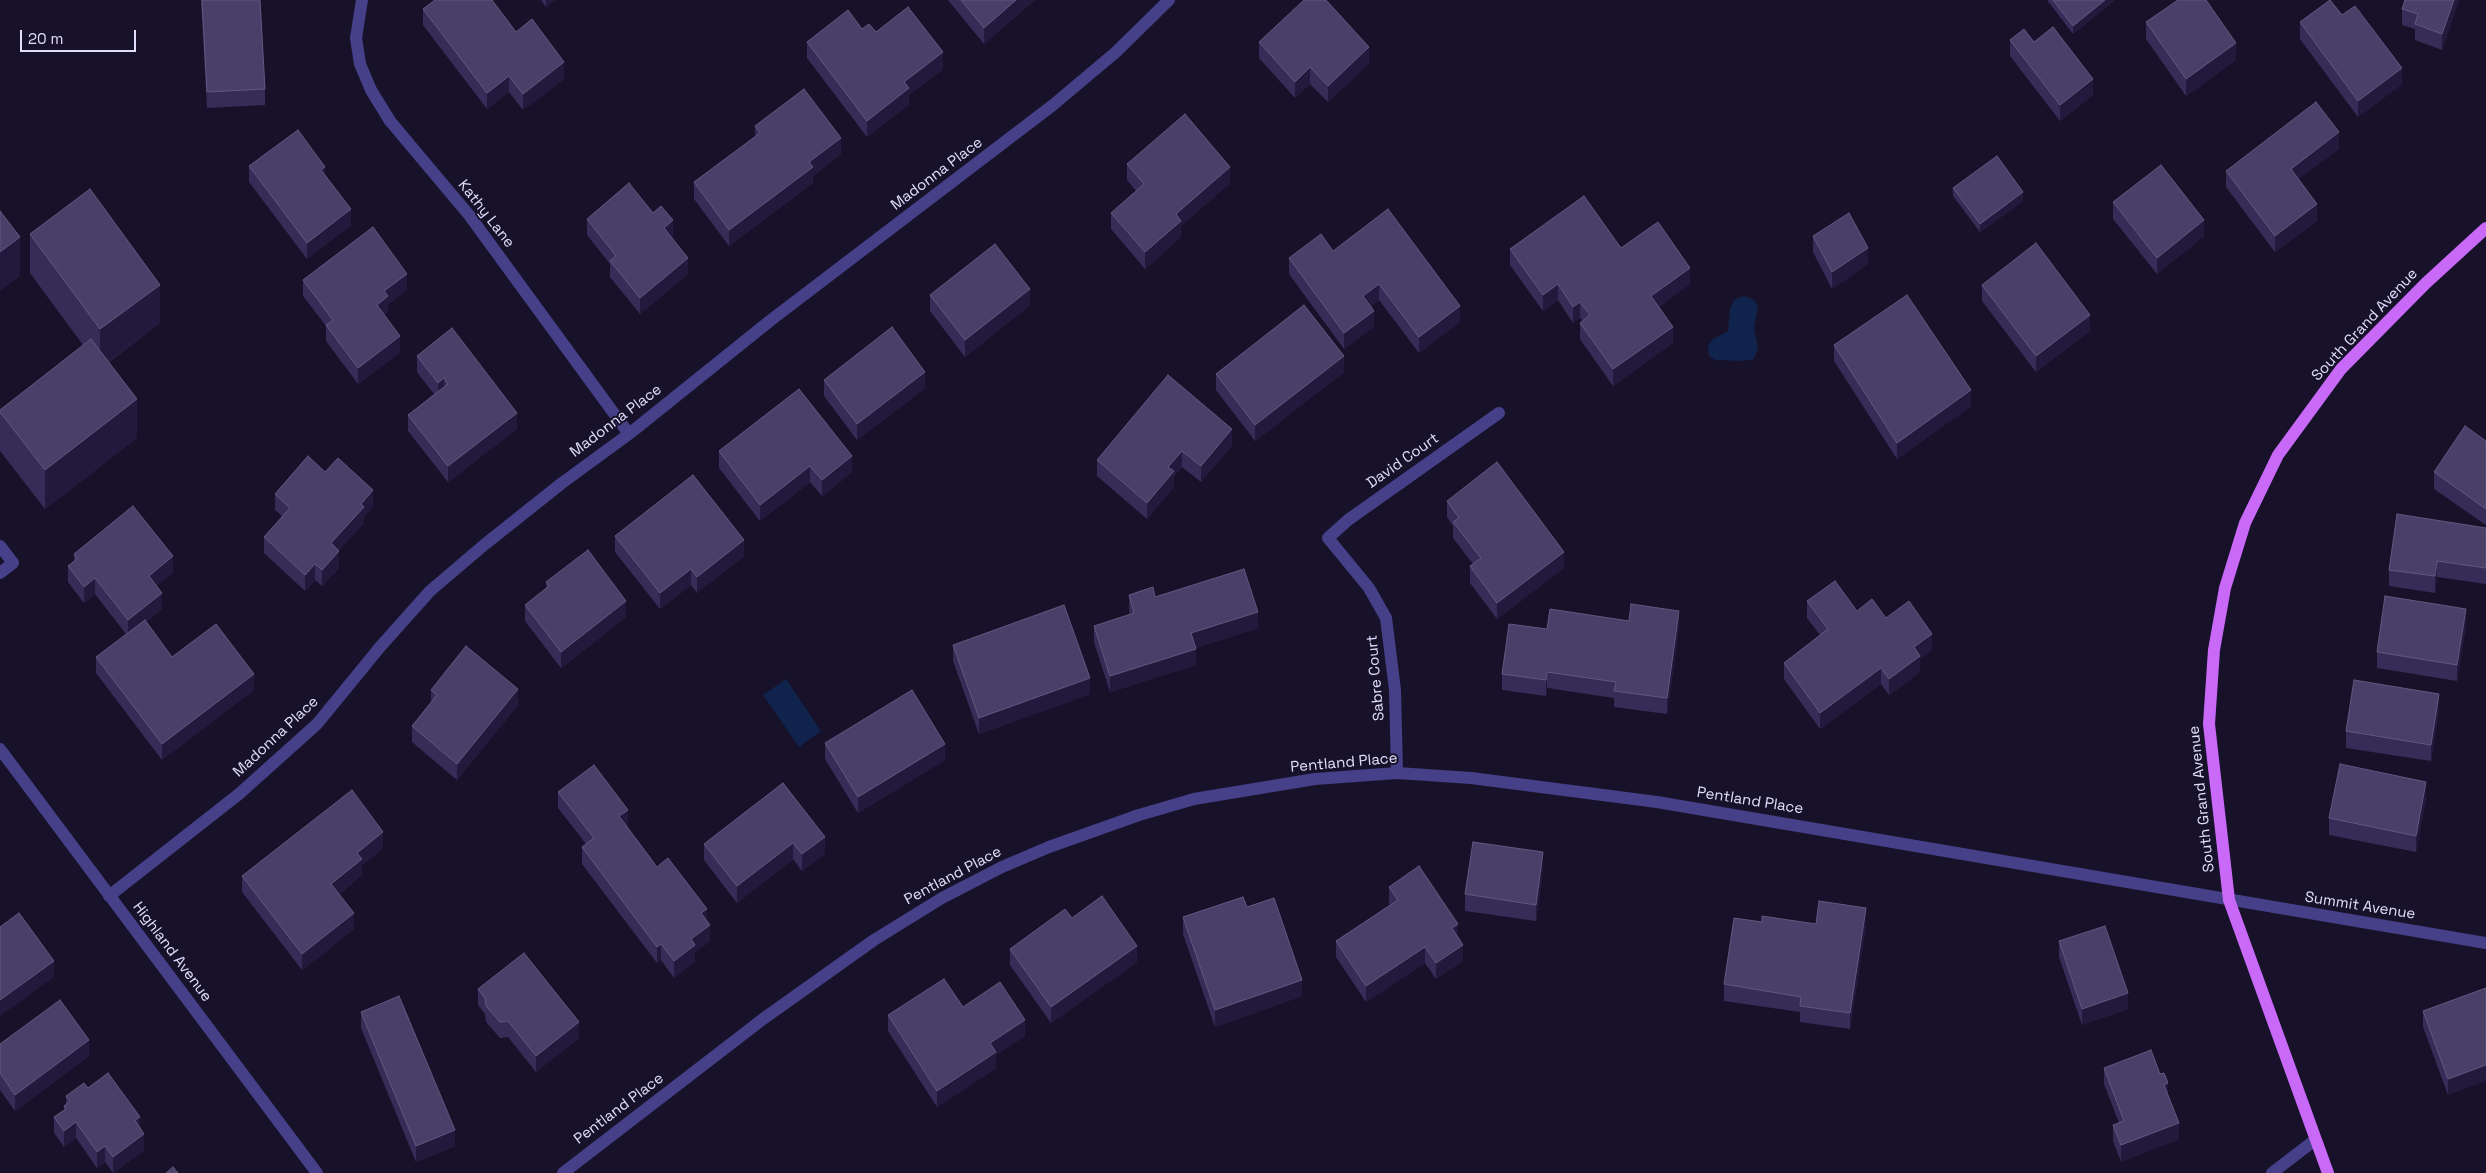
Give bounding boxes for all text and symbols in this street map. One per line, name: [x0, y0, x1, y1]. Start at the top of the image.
scale bar: [22, 20, 139, 52]
text: 20 m: [28, 29, 63, 48]
street label: Madonna Place: [888, 134, 986, 214]
street label: Kathy Lane: [454, 176, 518, 252]
street label: South Grand Avenue: [2308, 265, 2422, 385]
street label: Madonna Place: [567, 381, 665, 461]
street label: David Court: [1363, 430, 1443, 492]
street label: Sabre Court: [1363, 634, 1389, 722]
street label: Madonna Place: [230, 693, 322, 781]
street label: South Grand Avenue: [2185, 725, 2219, 873]
street label: Pentland Place: [1290, 749, 1398, 777]
street label: Pentland Place: [1696, 784, 1804, 818]
street label: Pentland Place: [901, 843, 1005, 909]
street label: Summit Avenue: [2303, 888, 2417, 924]
street label: Highland Avenue: [129, 899, 215, 1005]
street label: Pentland Place: [571, 1069, 667, 1149]

